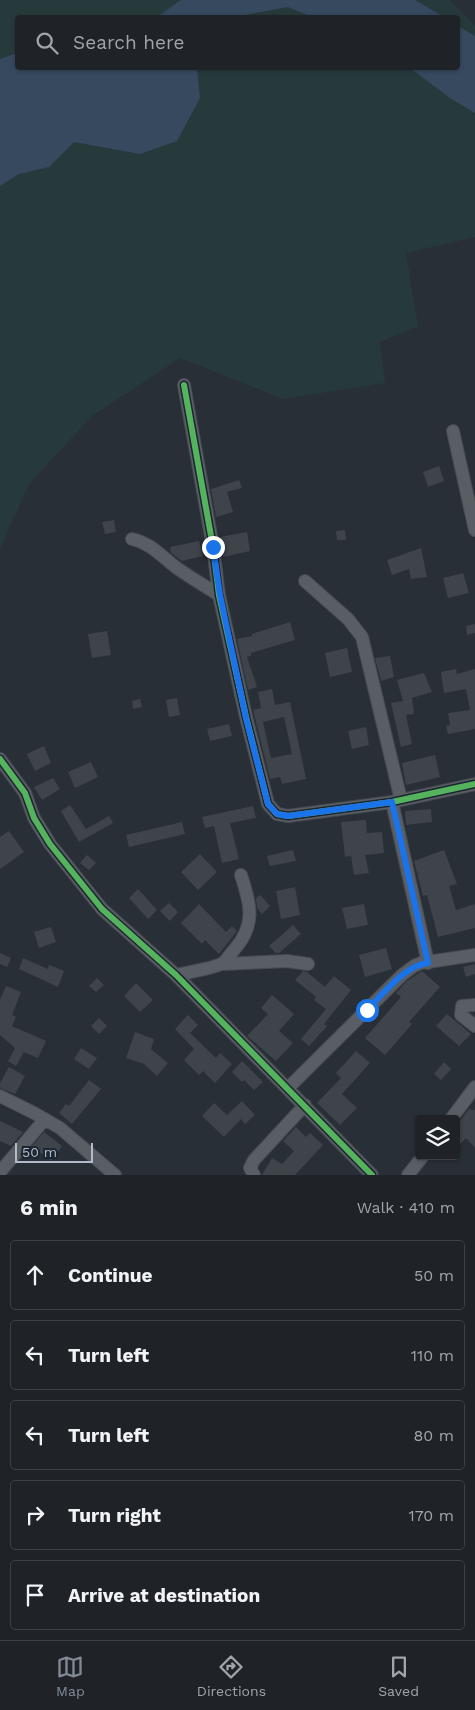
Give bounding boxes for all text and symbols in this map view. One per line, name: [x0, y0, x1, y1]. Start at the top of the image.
search box: [15, 15, 460, 70]
icon: search: [33, 29, 61, 57]
text: Search here: [73, 31, 184, 54]
route end: [202, 536, 225, 559]
route start: [356, 999, 379, 1022]
map controls: [415, 1115, 460, 1160]
button: layers: [415, 1115, 460, 1160]
scale bar: [15, 1140, 92, 1163]
text: 50 m: [22, 1144, 57, 1160]
text: 6 min: [20, 1195, 78, 1220]
text: Walk · 410 m: [357, 1198, 455, 1217]
icon: ahead: [21, 1261, 49, 1289]
text: Continue: [68, 1264, 152, 1287]
text: 50 m: [414, 1266, 454, 1285]
icon: left: [21, 1341, 49, 1369]
text: Turn left: [68, 1344, 149, 1367]
text: 110 m: [411, 1346, 454, 1365]
icon: left: [21, 1421, 49, 1449]
text: Turn left: [68, 1424, 149, 1447]
text: 80 m: [413, 1426, 454, 1445]
icon: right: [21, 1501, 49, 1529]
text: Turn right: [68, 1504, 161, 1527]
text: 170 m: [408, 1506, 454, 1525]
icon: arrive: [21, 1581, 49, 1609]
text: Arrive at destination: [68, 1584, 260, 1607]
tab: Map: [56, 1653, 85, 1699]
tab: Directions: [197, 1653, 266, 1699]
tab: Saved: [378, 1653, 419, 1699]

